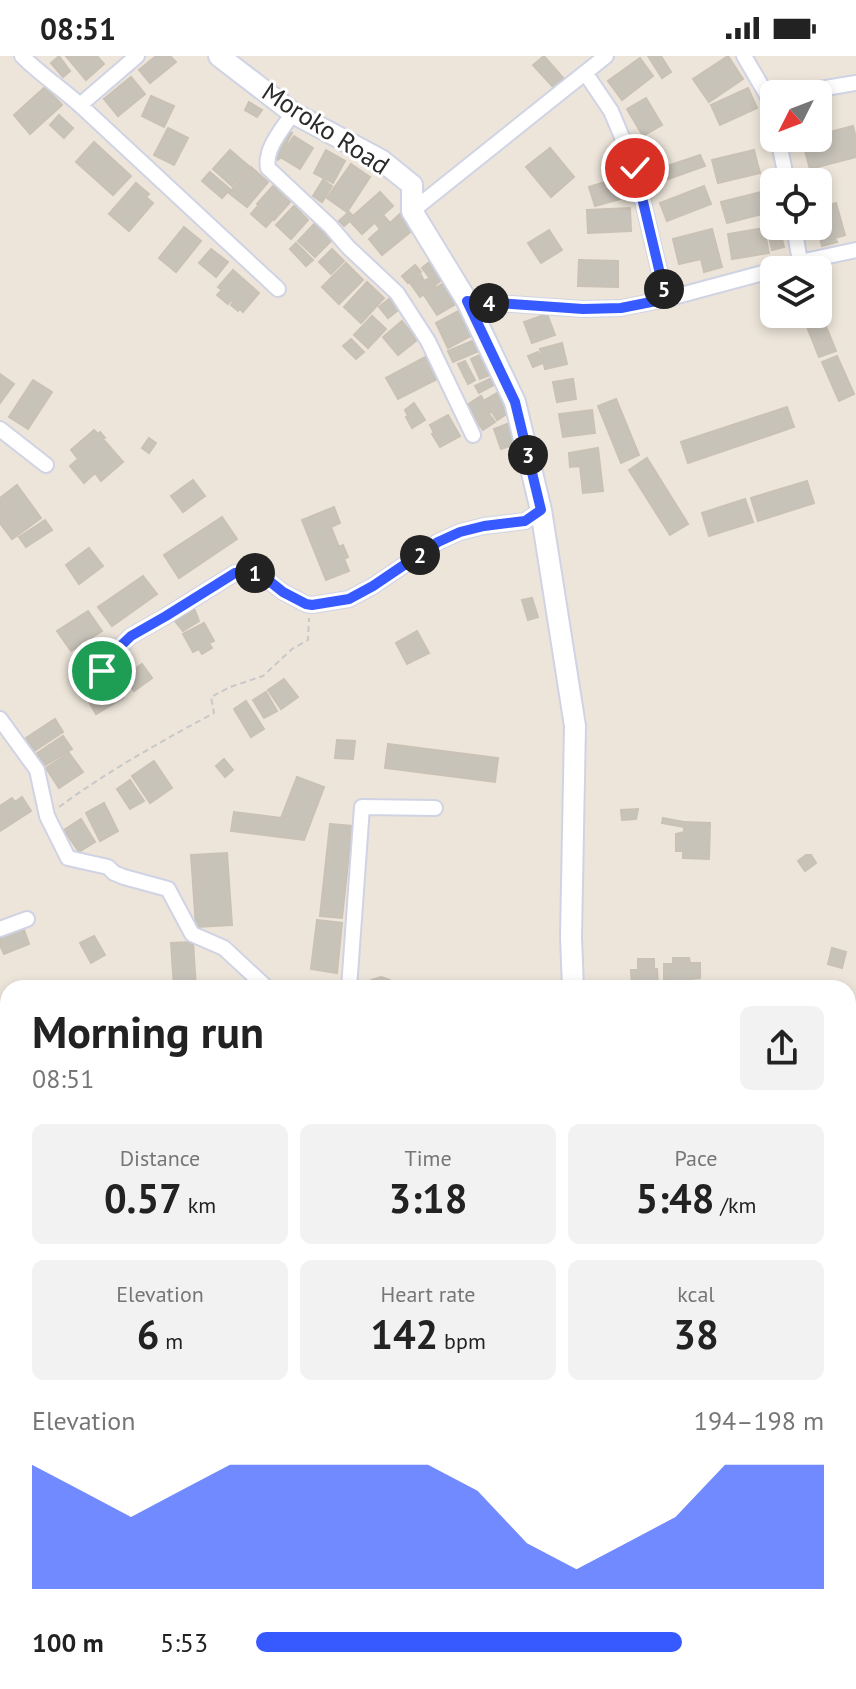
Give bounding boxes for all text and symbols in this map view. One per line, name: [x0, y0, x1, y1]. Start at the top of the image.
text: 08:51: [40, 9, 116, 48]
street label: Moroko Road: [256, 75, 396, 181]
north arrow: [760, 80, 832, 152]
map controls: [760, 80, 832, 328]
pin: [601, 134, 669, 202]
icon: check: [613, 146, 657, 190]
button: locate: [760, 168, 832, 240]
button: layers: [760, 256, 832, 328]
pin: 5: [644, 269, 684, 309]
text: 5: [658, 275, 670, 303]
pin: 4: [469, 283, 509, 323]
text: 4: [483, 289, 495, 317]
pin: 3: [508, 435, 548, 475]
text: 3: [522, 441, 534, 469]
pin: 2: [400, 535, 440, 575]
text: 2: [414, 541, 426, 569]
pin: 1: [235, 553, 275, 593]
text: 1: [249, 559, 261, 587]
pin: [68, 637, 136, 705]
icon: arrive: [80, 649, 124, 693]
text: Morning run: [32, 1003, 264, 1060]
button: share: [740, 1006, 824, 1090]
text: 08:51: [32, 1062, 94, 1095]
text: Distance: [120, 1144, 200, 1172]
text: Time: [404, 1144, 452, 1172]
text: Pace: [674, 1144, 718, 1172]
text: 0.57: [104, 1172, 182, 1224]
text: 3:18: [389, 1172, 467, 1224]
text: 5:48: [636, 1172, 714, 1224]
text: km: [182, 1191, 216, 1219]
text: /km: [714, 1191, 756, 1219]
text: Elevation: [116, 1280, 204, 1308]
text: Heart rate: [380, 1280, 476, 1308]
text: kcal: [677, 1280, 715, 1308]
text: 6: [137, 1308, 159, 1360]
text: 142: [370, 1308, 438, 1360]
text: 38: [673, 1308, 719, 1360]
text: m: [159, 1327, 183, 1355]
text: bpm: [438, 1327, 486, 1355]
text: Elevation: [32, 1404, 136, 1437]
text: 194–198 m: [694, 1404, 824, 1437]
text: 100 m: [32, 1626, 104, 1659]
text: 5:53: [160, 1626, 208, 1659]

